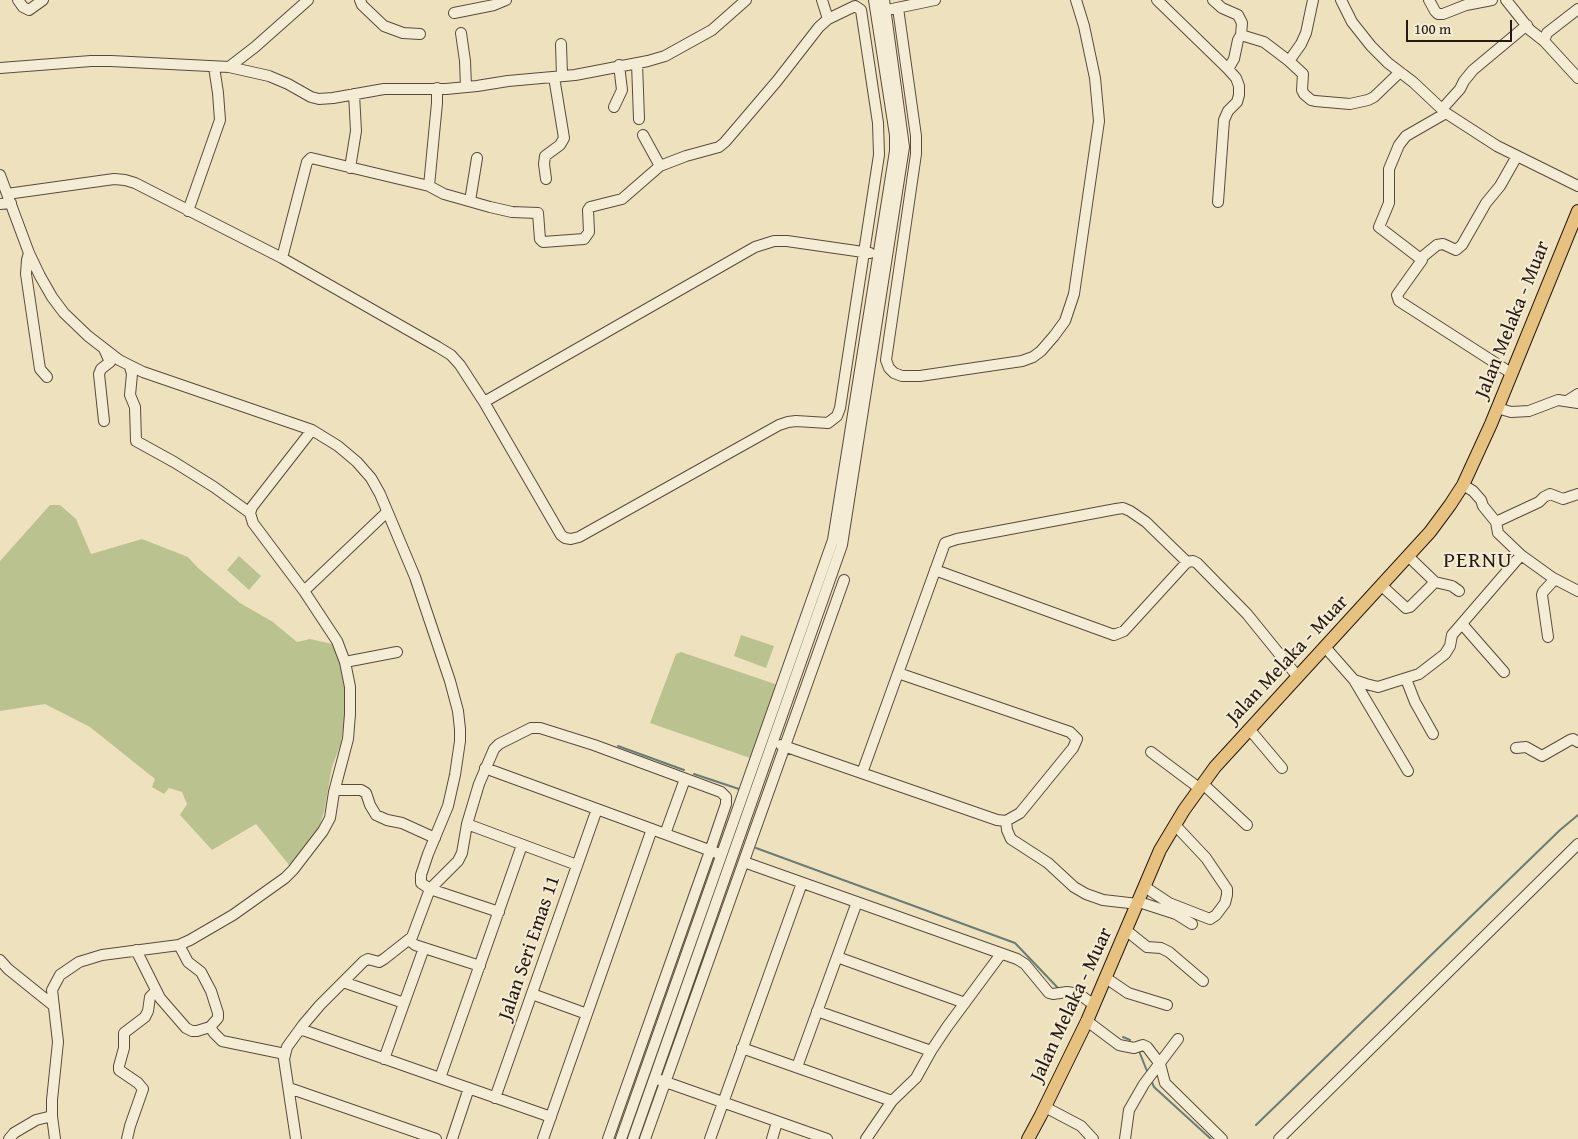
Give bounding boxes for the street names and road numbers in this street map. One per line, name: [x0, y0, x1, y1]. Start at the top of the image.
street label: Jalan Melaka - Muar: [1471, 238, 1555, 402]
street label: Jalan Melaka - Muar: [1222, 591, 1354, 729]
street label: Jalan Seri Emas 11: [494, 873, 566, 1023]
street label: Jalan Melaka - Muar: [1026, 924, 1118, 1086]

